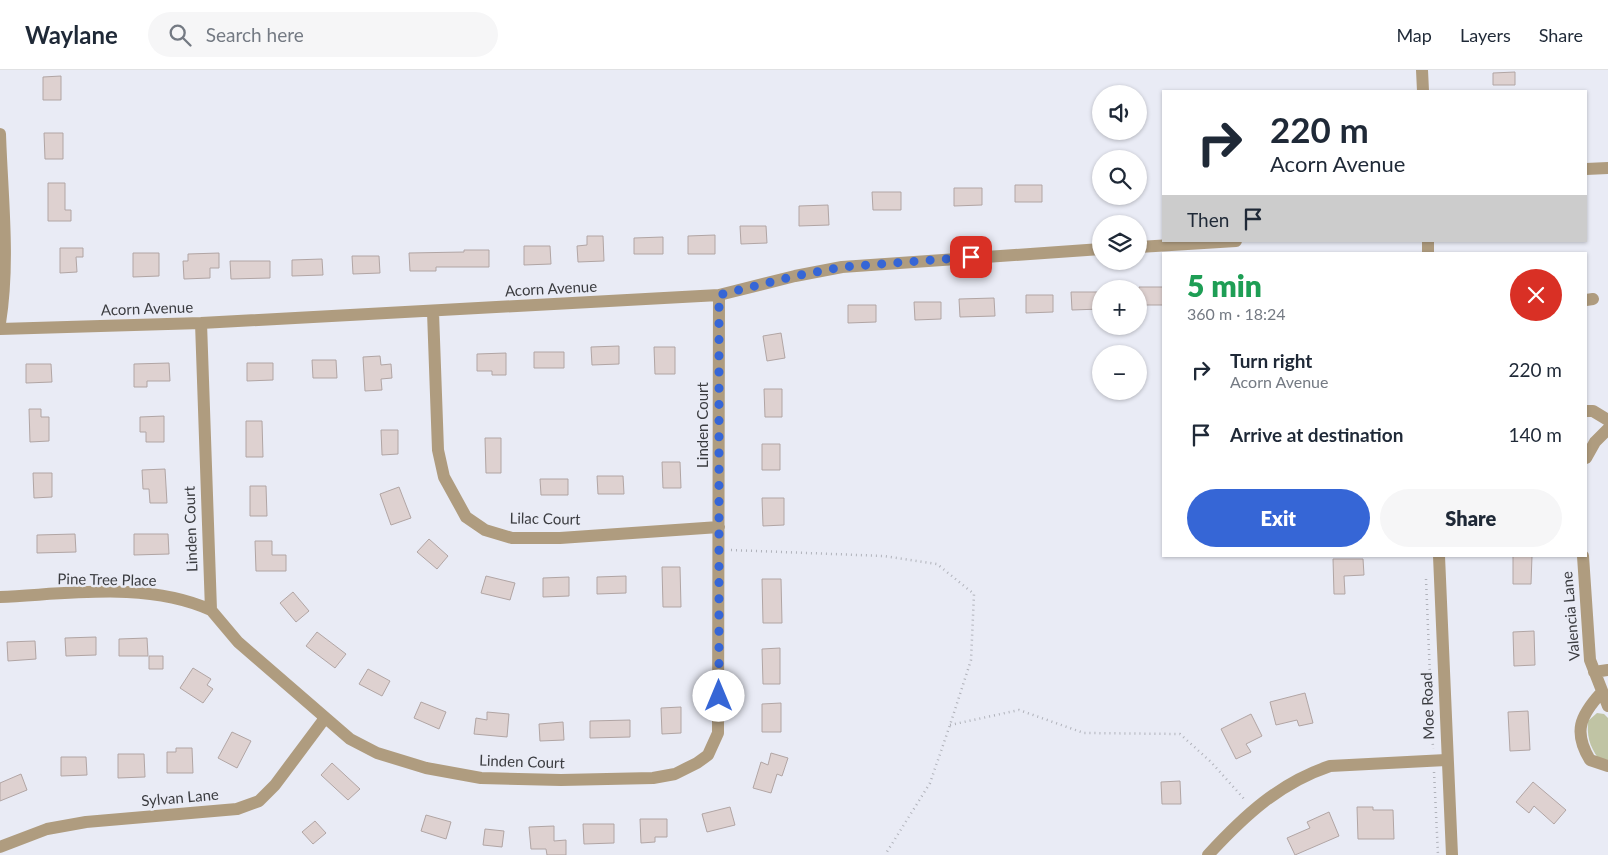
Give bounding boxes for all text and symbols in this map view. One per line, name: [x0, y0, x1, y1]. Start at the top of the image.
search box: [148, 12, 498, 57]
text: Waylane: [25, 20, 118, 49]
icon: search: [166, 21, 194, 49]
text: Search here: [206, 23, 304, 46]
text: Map: [1396, 24, 1432, 46]
text: Layers: [1460, 24, 1511, 46]
text: Share: [1539, 24, 1583, 46]
map controls: [1092, 85, 1147, 400]
button: sound: [1092, 85, 1147, 140]
text: 220 m: [1270, 108, 1369, 150]
icon: right: [1187, 110, 1252, 175]
button: search: [1092, 150, 1147, 205]
text: Acorn Avenue: [1270, 150, 1405, 177]
icon: arrive: [1239, 205, 1267, 233]
text: Then: [1187, 208, 1229, 231]
button: layers: [1092, 215, 1147, 270]
pin: [950, 236, 992, 278]
icon: arrive: [957, 243, 985, 271]
text: 5 min: [1187, 267, 1262, 303]
button: close: [1510, 269, 1562, 321]
street label: Acorn Avenue: [504, 277, 598, 299]
button: +: [1092, 280, 1147, 335]
street label: Acorn Avenue: [101, 297, 193, 319]
text: 360 m · 18:24: [1187, 304, 1286, 323]
button: −: [1092, 345, 1147, 400]
text: Turn right: [1230, 349, 1312, 372]
icon: right: [1187, 356, 1215, 384]
text: 220 m: [1508, 358, 1562, 381]
text: Acorn Avenue: [1230, 372, 1328, 391]
street label: Linden Court: [693, 381, 711, 468]
icon: arrive: [1187, 421, 1215, 449]
text: Arrive at destination: [1230, 423, 1403, 446]
text: 140 m: [1508, 423, 1562, 446]
street label: Linden Court: [179, 485, 200, 572]
button: Exit: [1187, 489, 1370, 547]
button: Share: [1380, 489, 1562, 547]
street label: Lilac Court: [509, 508, 581, 528]
street label: Pine Tree Place: [57, 569, 157, 589]
street label: Valencia Lane: [1557, 570, 1583, 662]
position arrow: [692, 669, 744, 721]
street label: Moe Road: [1417, 672, 1437, 740]
street label: Linden Court: [479, 751, 566, 772]
street label: Sylvan Lane: [140, 785, 219, 809]

